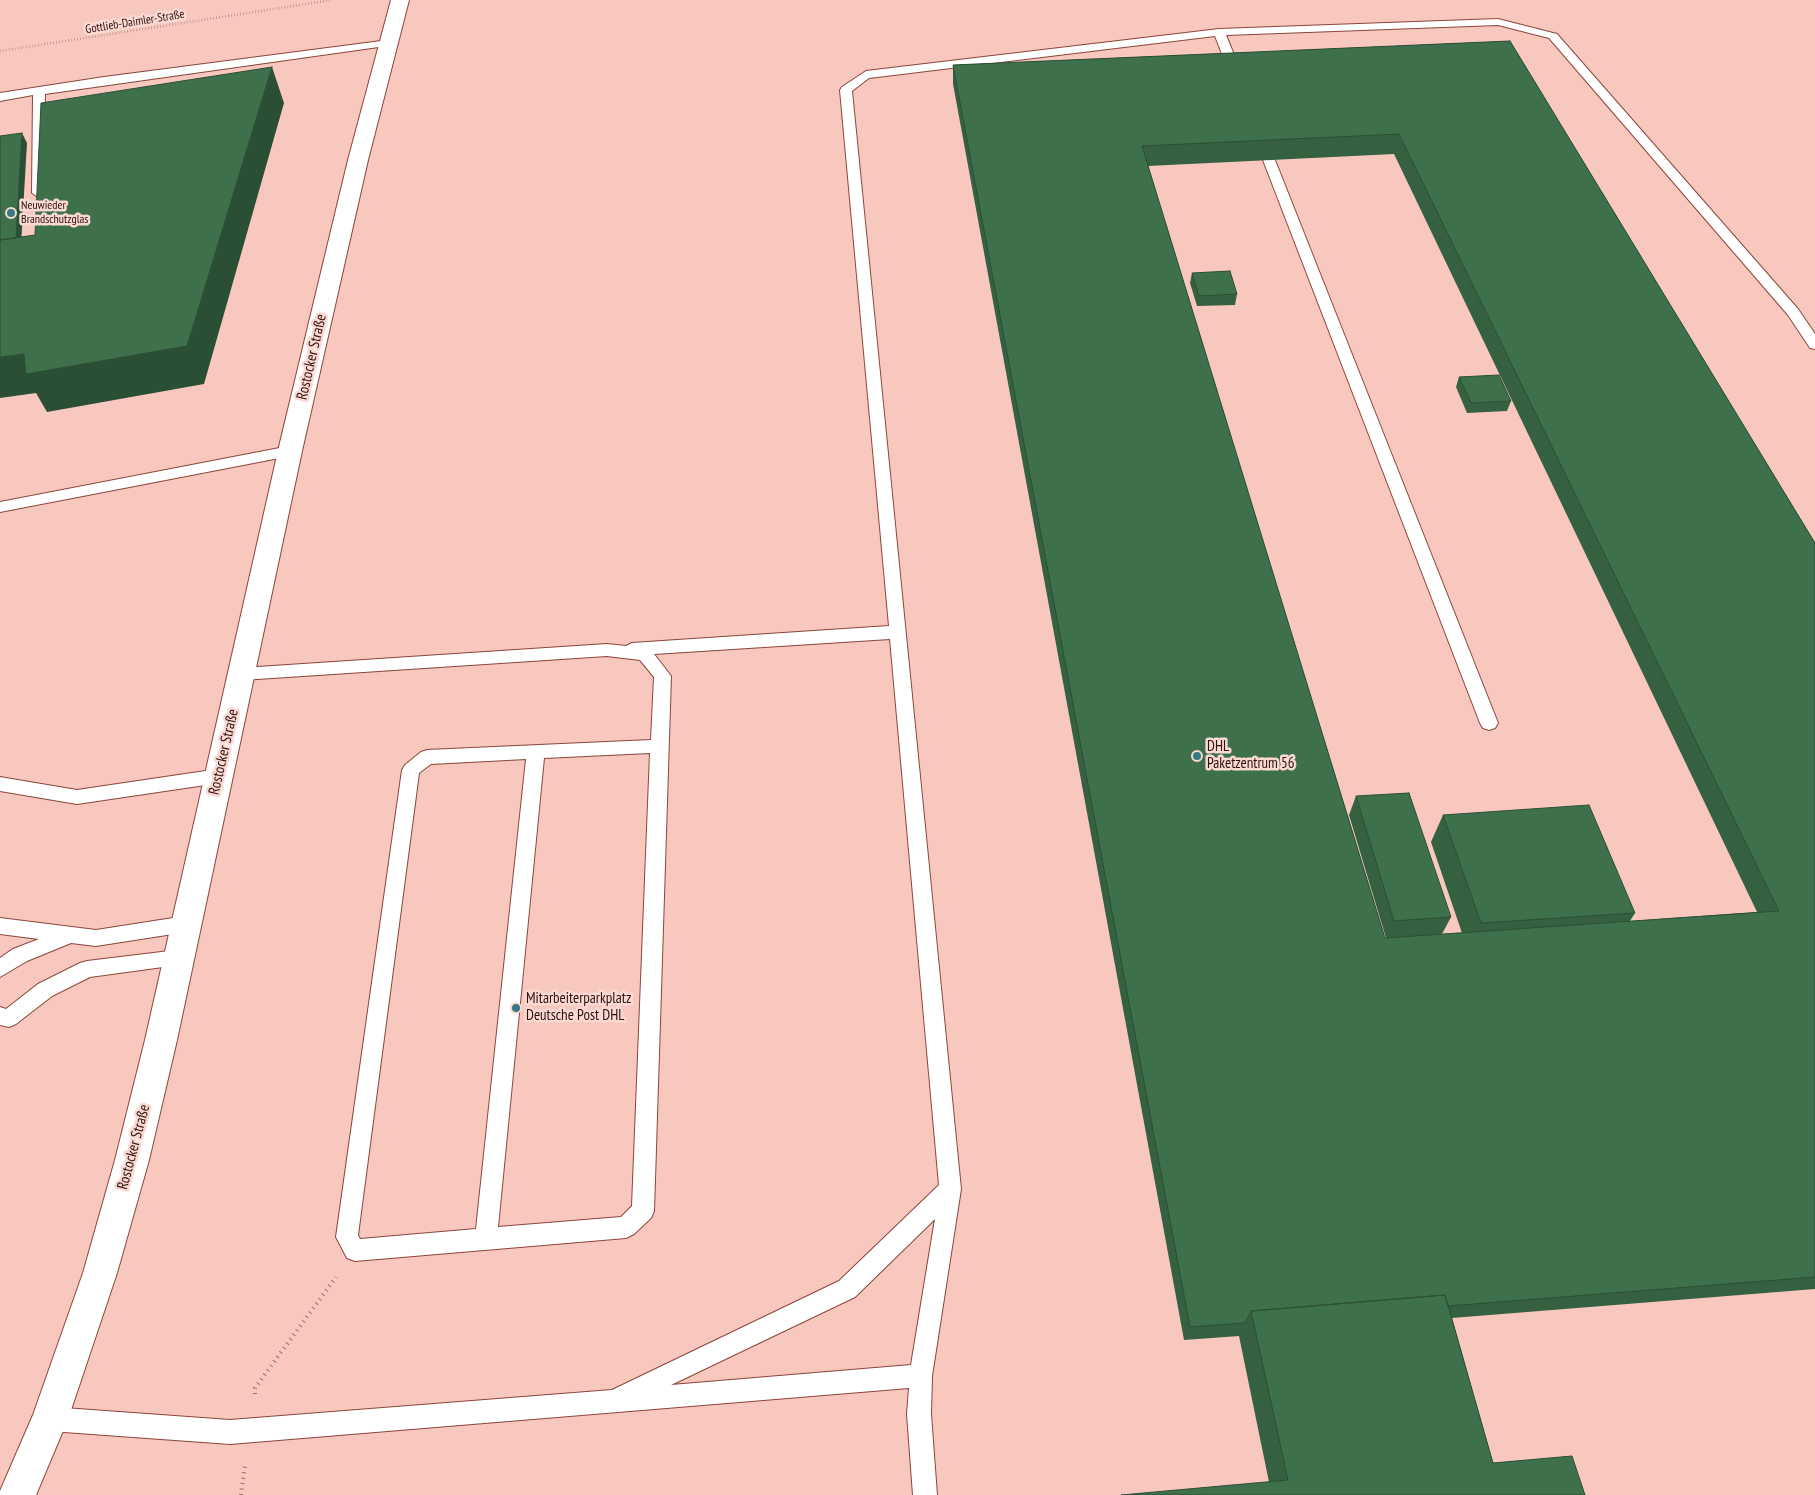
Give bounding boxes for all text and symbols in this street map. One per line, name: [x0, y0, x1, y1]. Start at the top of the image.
street label: Gottlieb-Daimler-Straße: [84, 7, 186, 37]
place label: Neuwieder Brandschutzglas: [21, 199, 88, 227]
marker: Neuwieder Brandschutzglas: [5, 207, 17, 219]
street label: Rostocker Straße: [293, 312, 331, 402]
street label: Rostocker Straße: [205, 707, 243, 797]
place label: DHL Paketzentrum 56: [1207, 738, 1295, 773]
marker: DHL Paketzentrum 56: [1191, 750, 1203, 762]
place label: Mitarbeiterparkplatz Deutsche Post DHL: [526, 990, 631, 1025]
marker: Mitarbeiterparkplatz Deutsche Post DHL: [510, 1002, 522, 1014]
street label: Rostocker Straße: [114, 1103, 154, 1191]

